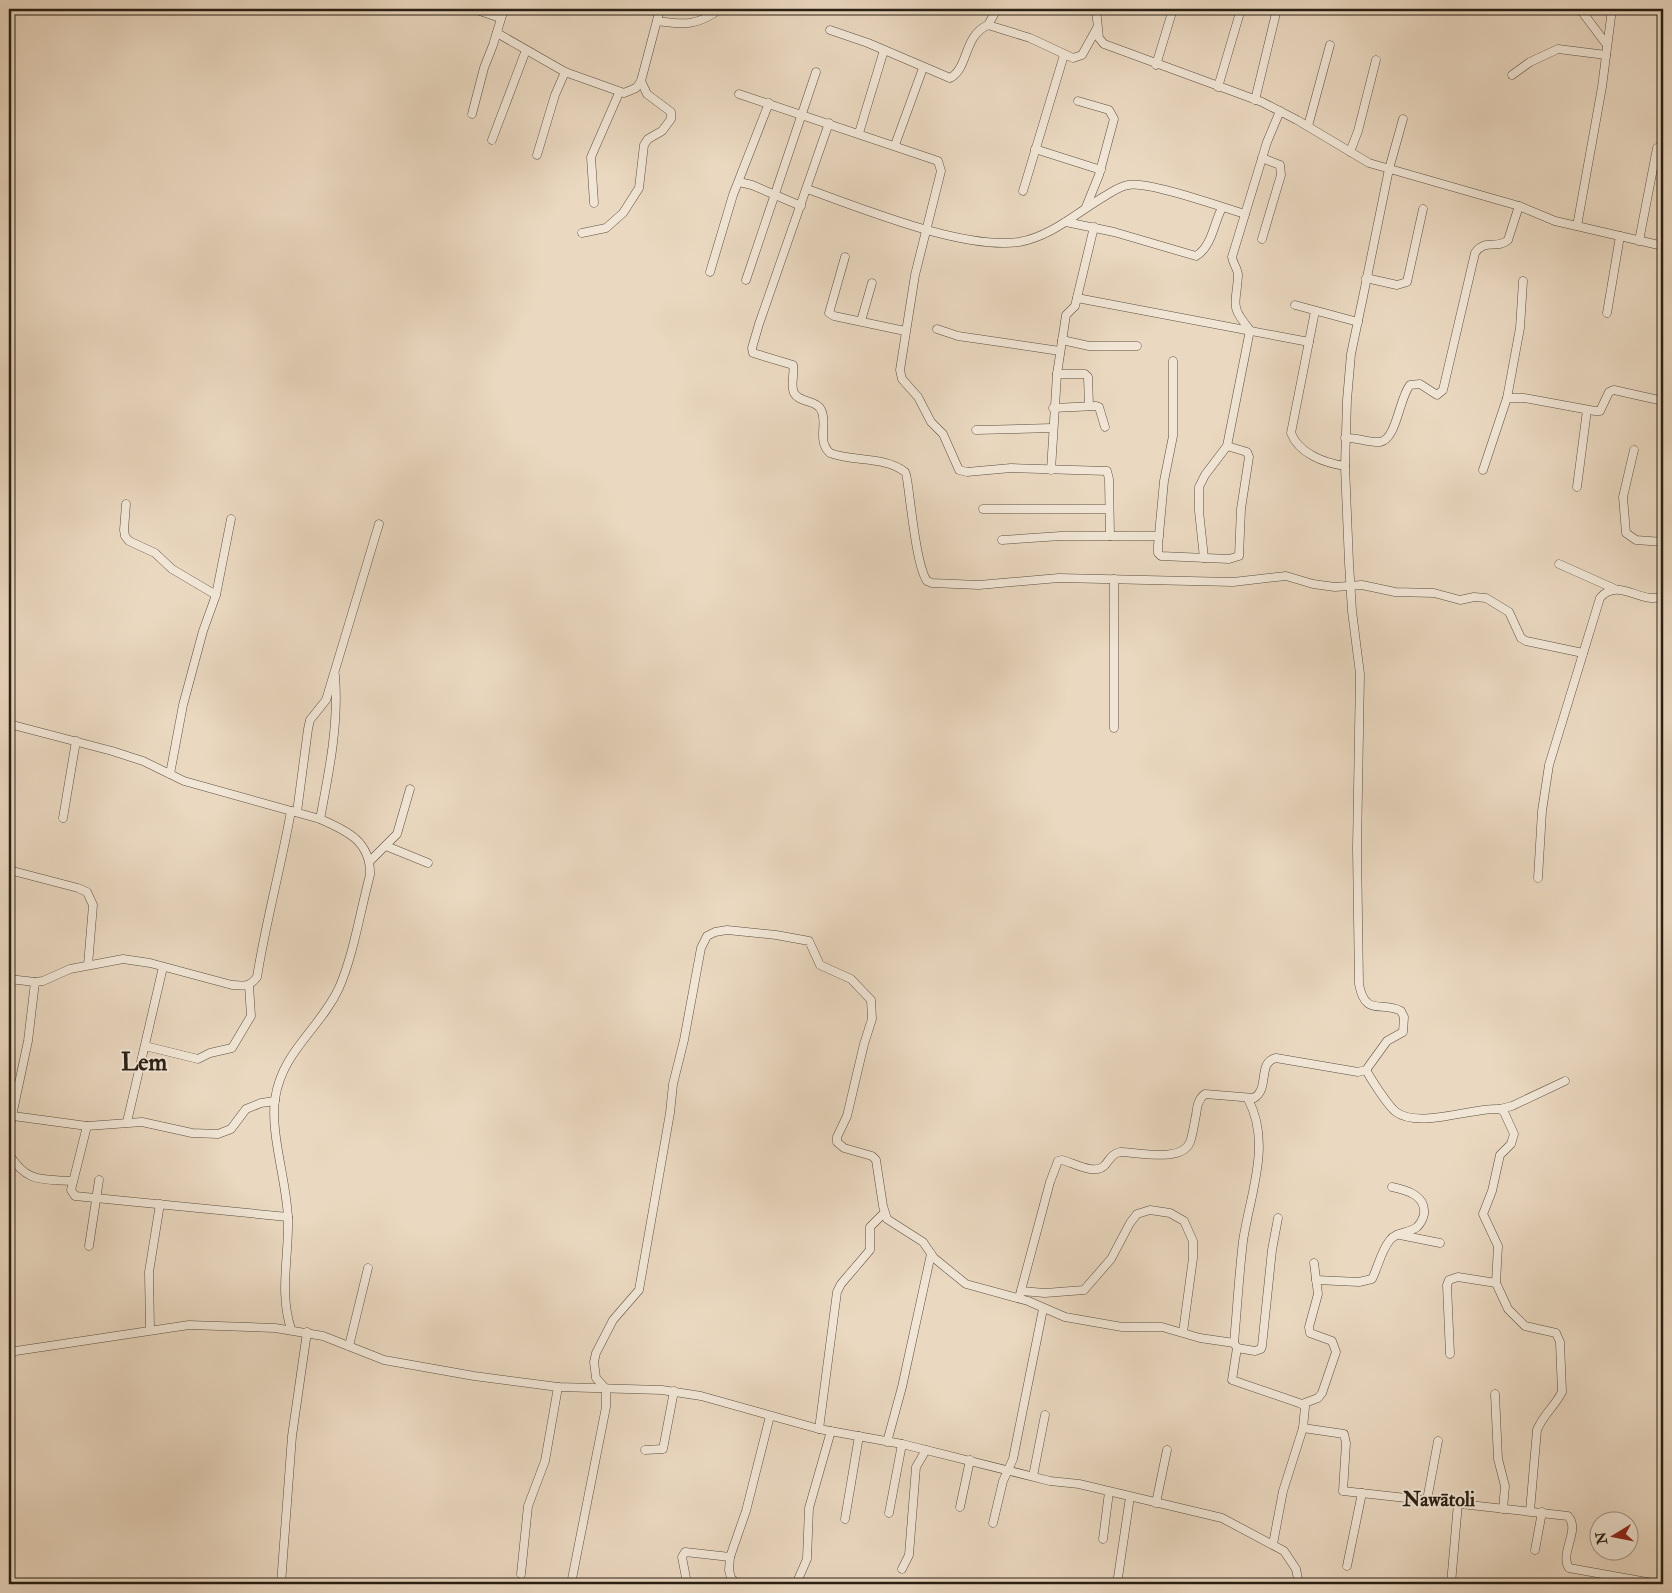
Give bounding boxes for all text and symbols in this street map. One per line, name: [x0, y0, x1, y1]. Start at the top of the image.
district label: Lem: [121, 1047, 167, 1078]
district label: Nawātoli: [1402, 1487, 1476, 1512]
north arrow: [1590, 1510, 1640, 1560]
text: N: [1592, 1530, 1611, 1547]

